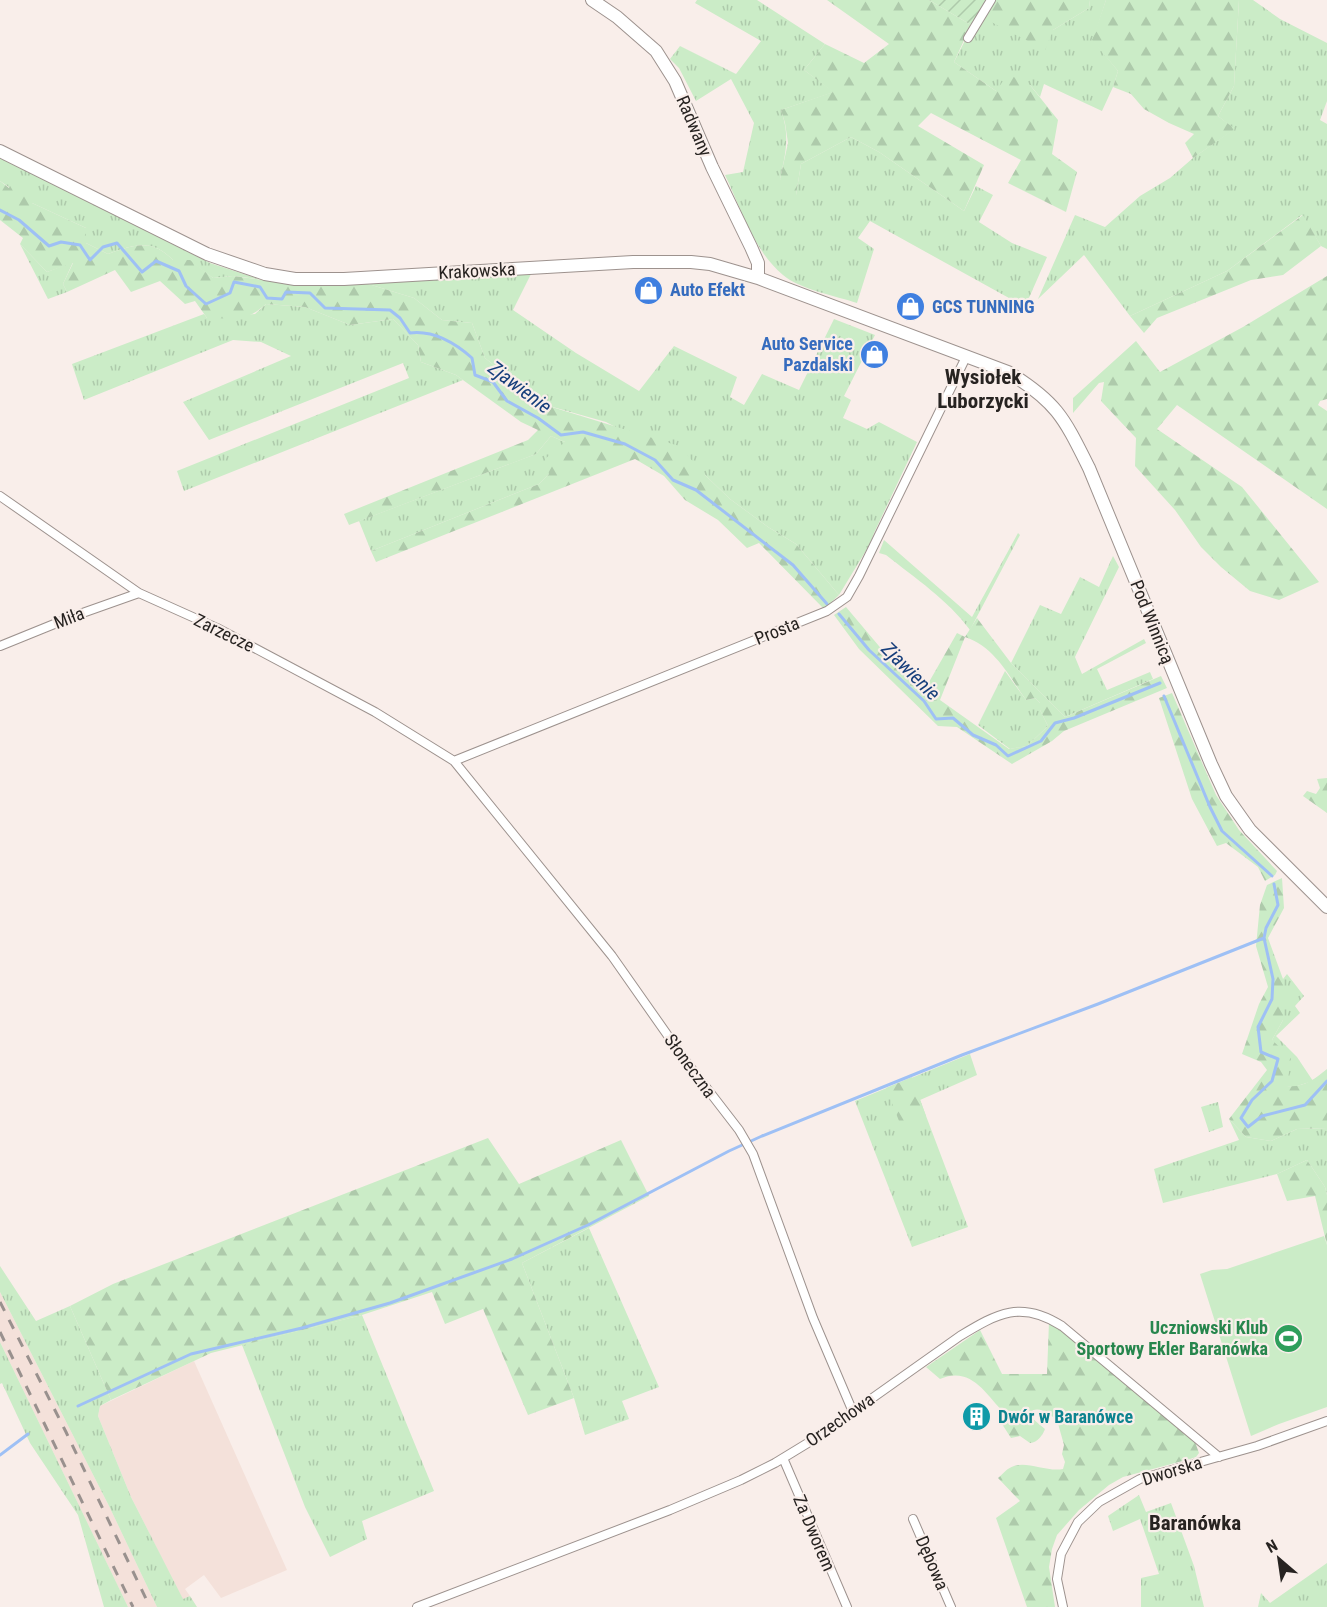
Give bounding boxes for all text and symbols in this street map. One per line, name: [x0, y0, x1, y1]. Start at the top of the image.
street label: Radwany: [672, 92, 717, 160]
street label: Krakowska: [438, 258, 516, 283]
shop icon: Auto Efekt: [633, 274, 665, 306]
place label: Auto Efekt: [670, 279, 745, 300]
shop icon: GCS TUNNING: [895, 291, 927, 323]
place label: GCS TUNNING: [932, 296, 1035, 317]
place label: Auto Service Pazdalski: [761, 333, 853, 375]
shop icon: Auto Service Pazdalski: [858, 338, 890, 370]
water label: Zjawienie: [483, 355, 556, 419]
district label: Wysiołek Luborzycki: [937, 365, 1029, 413]
street label: Pod Winnicą: [1126, 577, 1179, 667]
street label: Miła: [51, 602, 87, 633]
street label: Zarzecze: [191, 609, 258, 656]
street label: Prosta: [751, 612, 802, 649]
water label: Zjawienie: [876, 636, 945, 705]
street label: Słoneczna: [660, 1030, 721, 1102]
place label: Uczniowski Klub Sportowy Ekler Baranówka: [1076, 1317, 1268, 1359]
sports icon: Uczniowski Klub Sportowy Ekler Baranówka: [1273, 1322, 1305, 1354]
street label: Orzechowa: [801, 1388, 878, 1451]
building icon: Dwór w Baranówce: [961, 1401, 993, 1433]
place label: Dwór w Baranówce: [998, 1406, 1133, 1427]
street label: Dworska: [1139, 1451, 1204, 1490]
street label: Za Dworem: [789, 1492, 840, 1574]
district label: Baranówka: [1149, 1511, 1241, 1535]
north arrow: [1249, 1529, 1309, 1589]
street label: Dębowa: [912, 1532, 953, 1593]
text: N: [1263, 1536, 1281, 1557]

